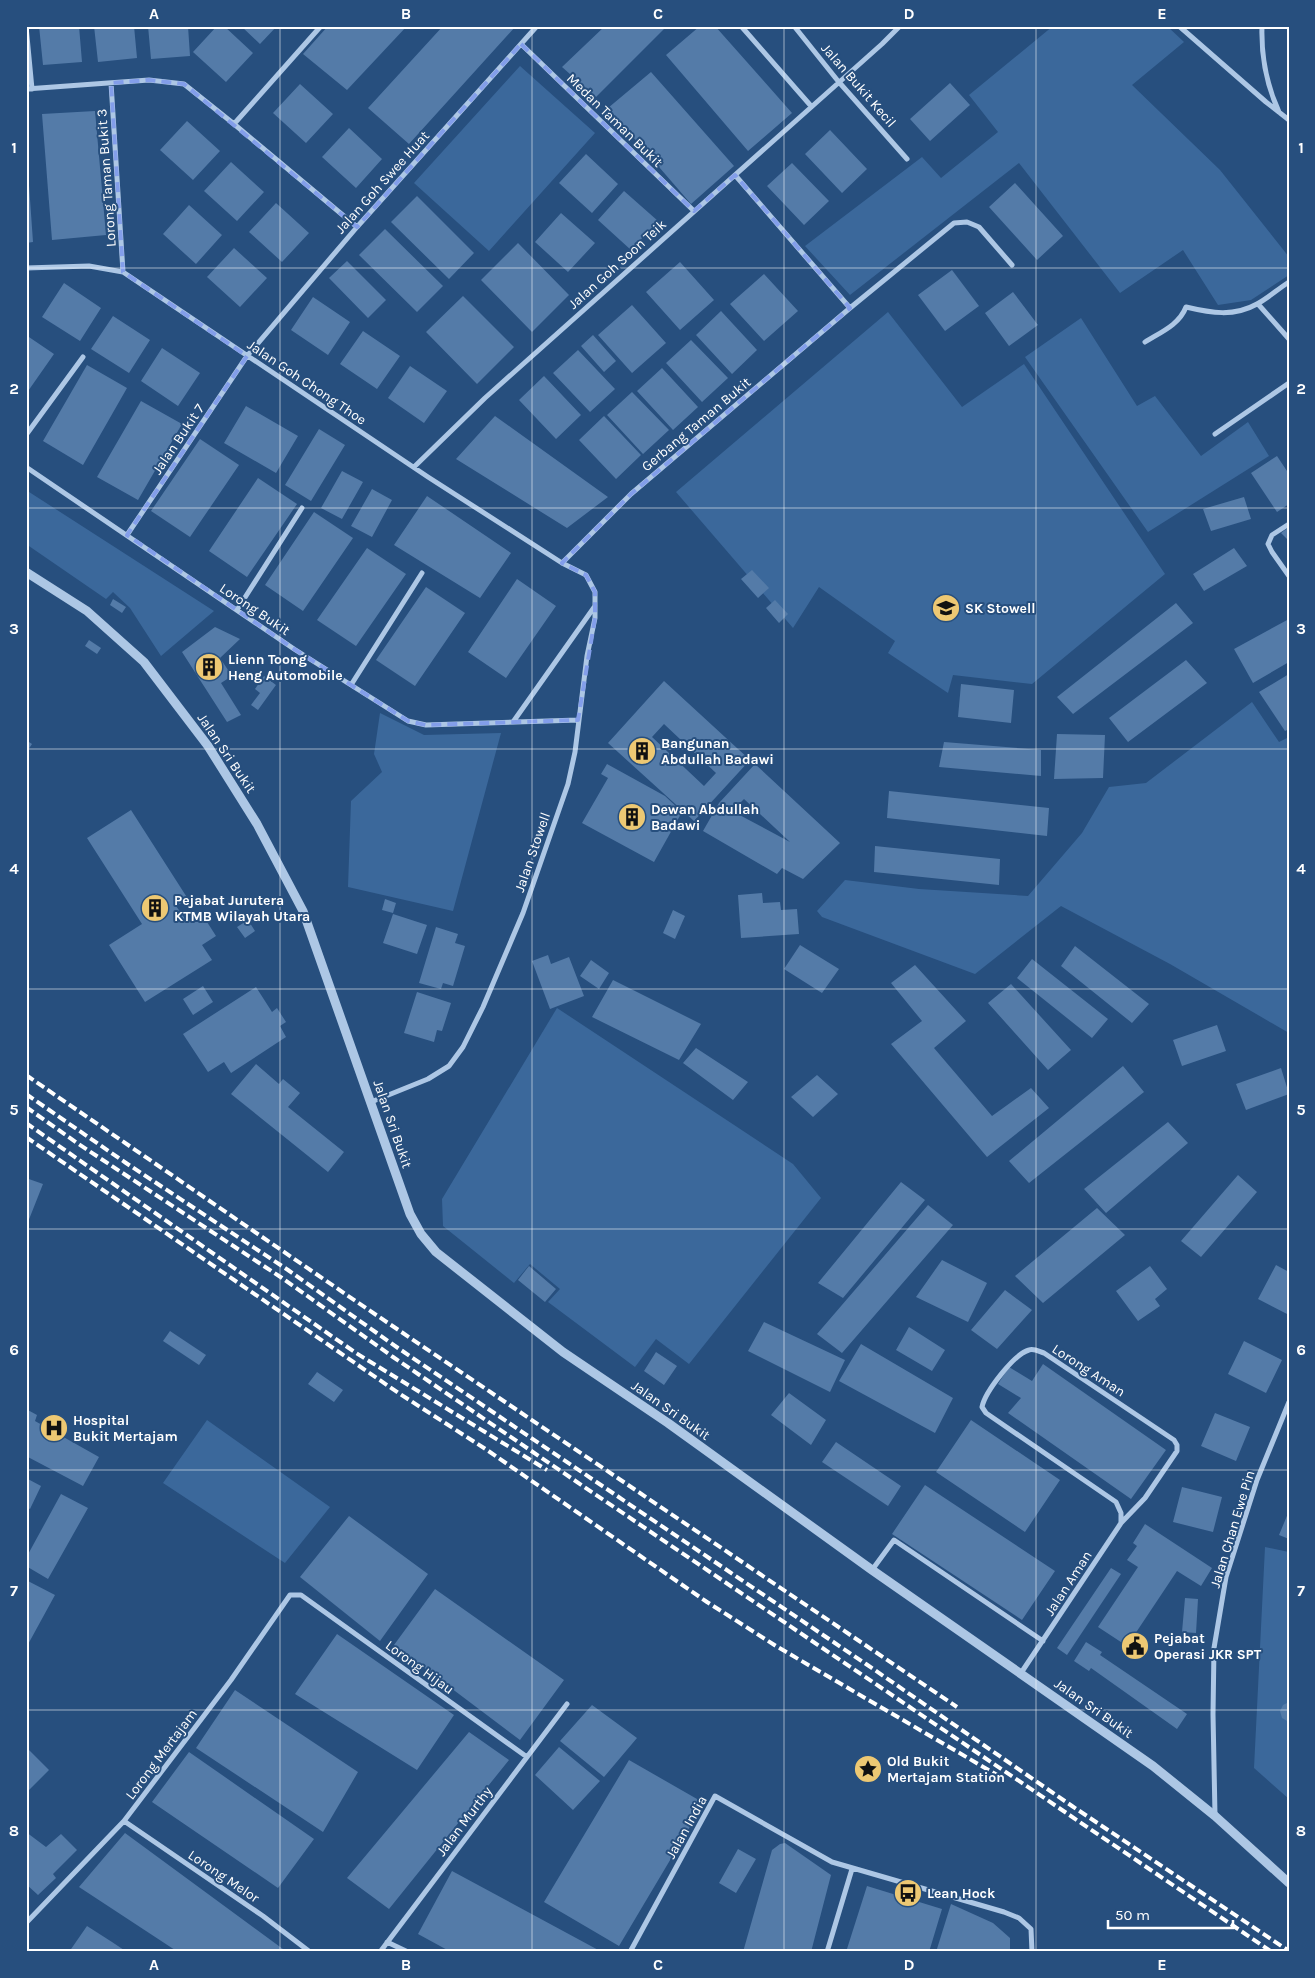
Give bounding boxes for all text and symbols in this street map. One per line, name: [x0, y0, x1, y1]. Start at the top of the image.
text: A: [149, 4, 159, 23]
text: B: [401, 4, 411, 23]
text: C: [653, 4, 663, 23]
text: D: [904, 4, 915, 23]
text: E: [1157, 4, 1167, 23]
street label: Jalan Bukit Kecil: [818, 40, 900, 131]
street label: Medan Taman Bukit: [563, 70, 666, 171]
street label: Lorong Taman Bukit 3: [93, 108, 120, 248]
street label: Jalan Goh Swee Huat: [332, 127, 433, 237]
text: 1: [11, 138, 17, 157]
text: 1: [1298, 138, 1304, 157]
street label: Jalan Goh Soon Teik: [565, 216, 670, 313]
street label: Jalan Goh Chong Thoe: [244, 336, 369, 429]
street label: Gerbang Taman Bukit: [638, 374, 754, 475]
text: 2: [9, 379, 19, 398]
text: 2: [1296, 379, 1306, 398]
street label: Jalan Bukit 7: [149, 401, 208, 478]
street label: Lorong Bukit: [216, 580, 293, 639]
school or university icon: SK Stowell: [931, 593, 961, 623]
place label: SK Stowell: [965, 600, 1036, 617]
text: 3: [9, 619, 19, 638]
text: 3: [1296, 619, 1306, 638]
place label: Lienn Toong Heng Automobile: [228, 651, 343, 684]
building icon: Lienn Toong Heng Automobile: [194, 652, 224, 682]
street label: Jalan Sri Bukit: [194, 710, 259, 796]
place label: Bangunan Abdullah Badawi: [661, 735, 774, 768]
building icon: Bangunan Abdullah Badawi: [627, 736, 657, 766]
place label: Dewan Abdullah Badawi: [651, 801, 759, 834]
building icon: Dewan Abdullah Badawi: [617, 802, 647, 832]
street label: Jalan Stowell: [511, 810, 554, 894]
text: 4: [9, 859, 19, 878]
text: 4: [1296, 859, 1306, 878]
place label: Pejabat Jurutera KTMB Wilayah Utara: [174, 892, 310, 925]
building icon: Pejabat Jurutera KTMB Wilayah Utara: [140, 893, 170, 923]
street label: Jalan Sri Bukit: [369, 1078, 416, 1171]
text: 5: [9, 1100, 19, 1119]
text: 5: [1296, 1100, 1306, 1119]
text: 6: [9, 1340, 19, 1359]
street label: Lorong Aman: [1049, 1340, 1129, 1400]
text: 6: [1296, 1340, 1306, 1359]
street label: Jalan Sri Bukit: [628, 1377, 713, 1444]
place label: Hospital Bukit Mertajam: [73, 1412, 178, 1445]
hospital icon: Hospital Bukit Mertajam: [39, 1413, 69, 1443]
street label: Jalan Chan Ewe Pin: [1206, 1468, 1258, 1590]
street label: Jalan Aman: [1041, 1548, 1096, 1619]
text: 7: [10, 1581, 18, 1600]
text: 7: [1297, 1581, 1305, 1600]
place label: Pejabat Operasi JKR SPT: [1154, 1630, 1262, 1663]
public building icon: Pejabat Operasi JKR SPT: [1120, 1631, 1150, 1661]
street label: Lorong Hijau: [382, 1637, 457, 1698]
street label: Jalan Sri Bukit: [1051, 1675, 1136, 1742]
street label: Lorong Mertajam: [122, 1706, 201, 1803]
place label: Old Bukit Mertajam Station: [887, 1753, 1005, 1786]
place icon: Old Bukit Mertajam Station: [853, 1754, 883, 1784]
street label: Jalan Murthy: [433, 1783, 496, 1859]
street label: Jalan India: [662, 1793, 711, 1862]
text: 8: [9, 1821, 19, 1840]
text: 8: [1296, 1821, 1306, 1840]
street label: Lorong Melor: [185, 1846, 263, 1907]
bus stop icon: Lean Hock: [893, 1878, 923, 1908]
place label: Lean Hock: [927, 1885, 996, 1902]
scale bar: [1108, 1898, 1232, 1930]
text: 50 m: [1115, 1906, 1150, 1924]
text: A: [149, 1955, 159, 1974]
text: B: [401, 1955, 411, 1974]
text: C: [653, 1955, 663, 1974]
text: D: [904, 1955, 915, 1974]
text: E: [1157, 1955, 1167, 1974]

